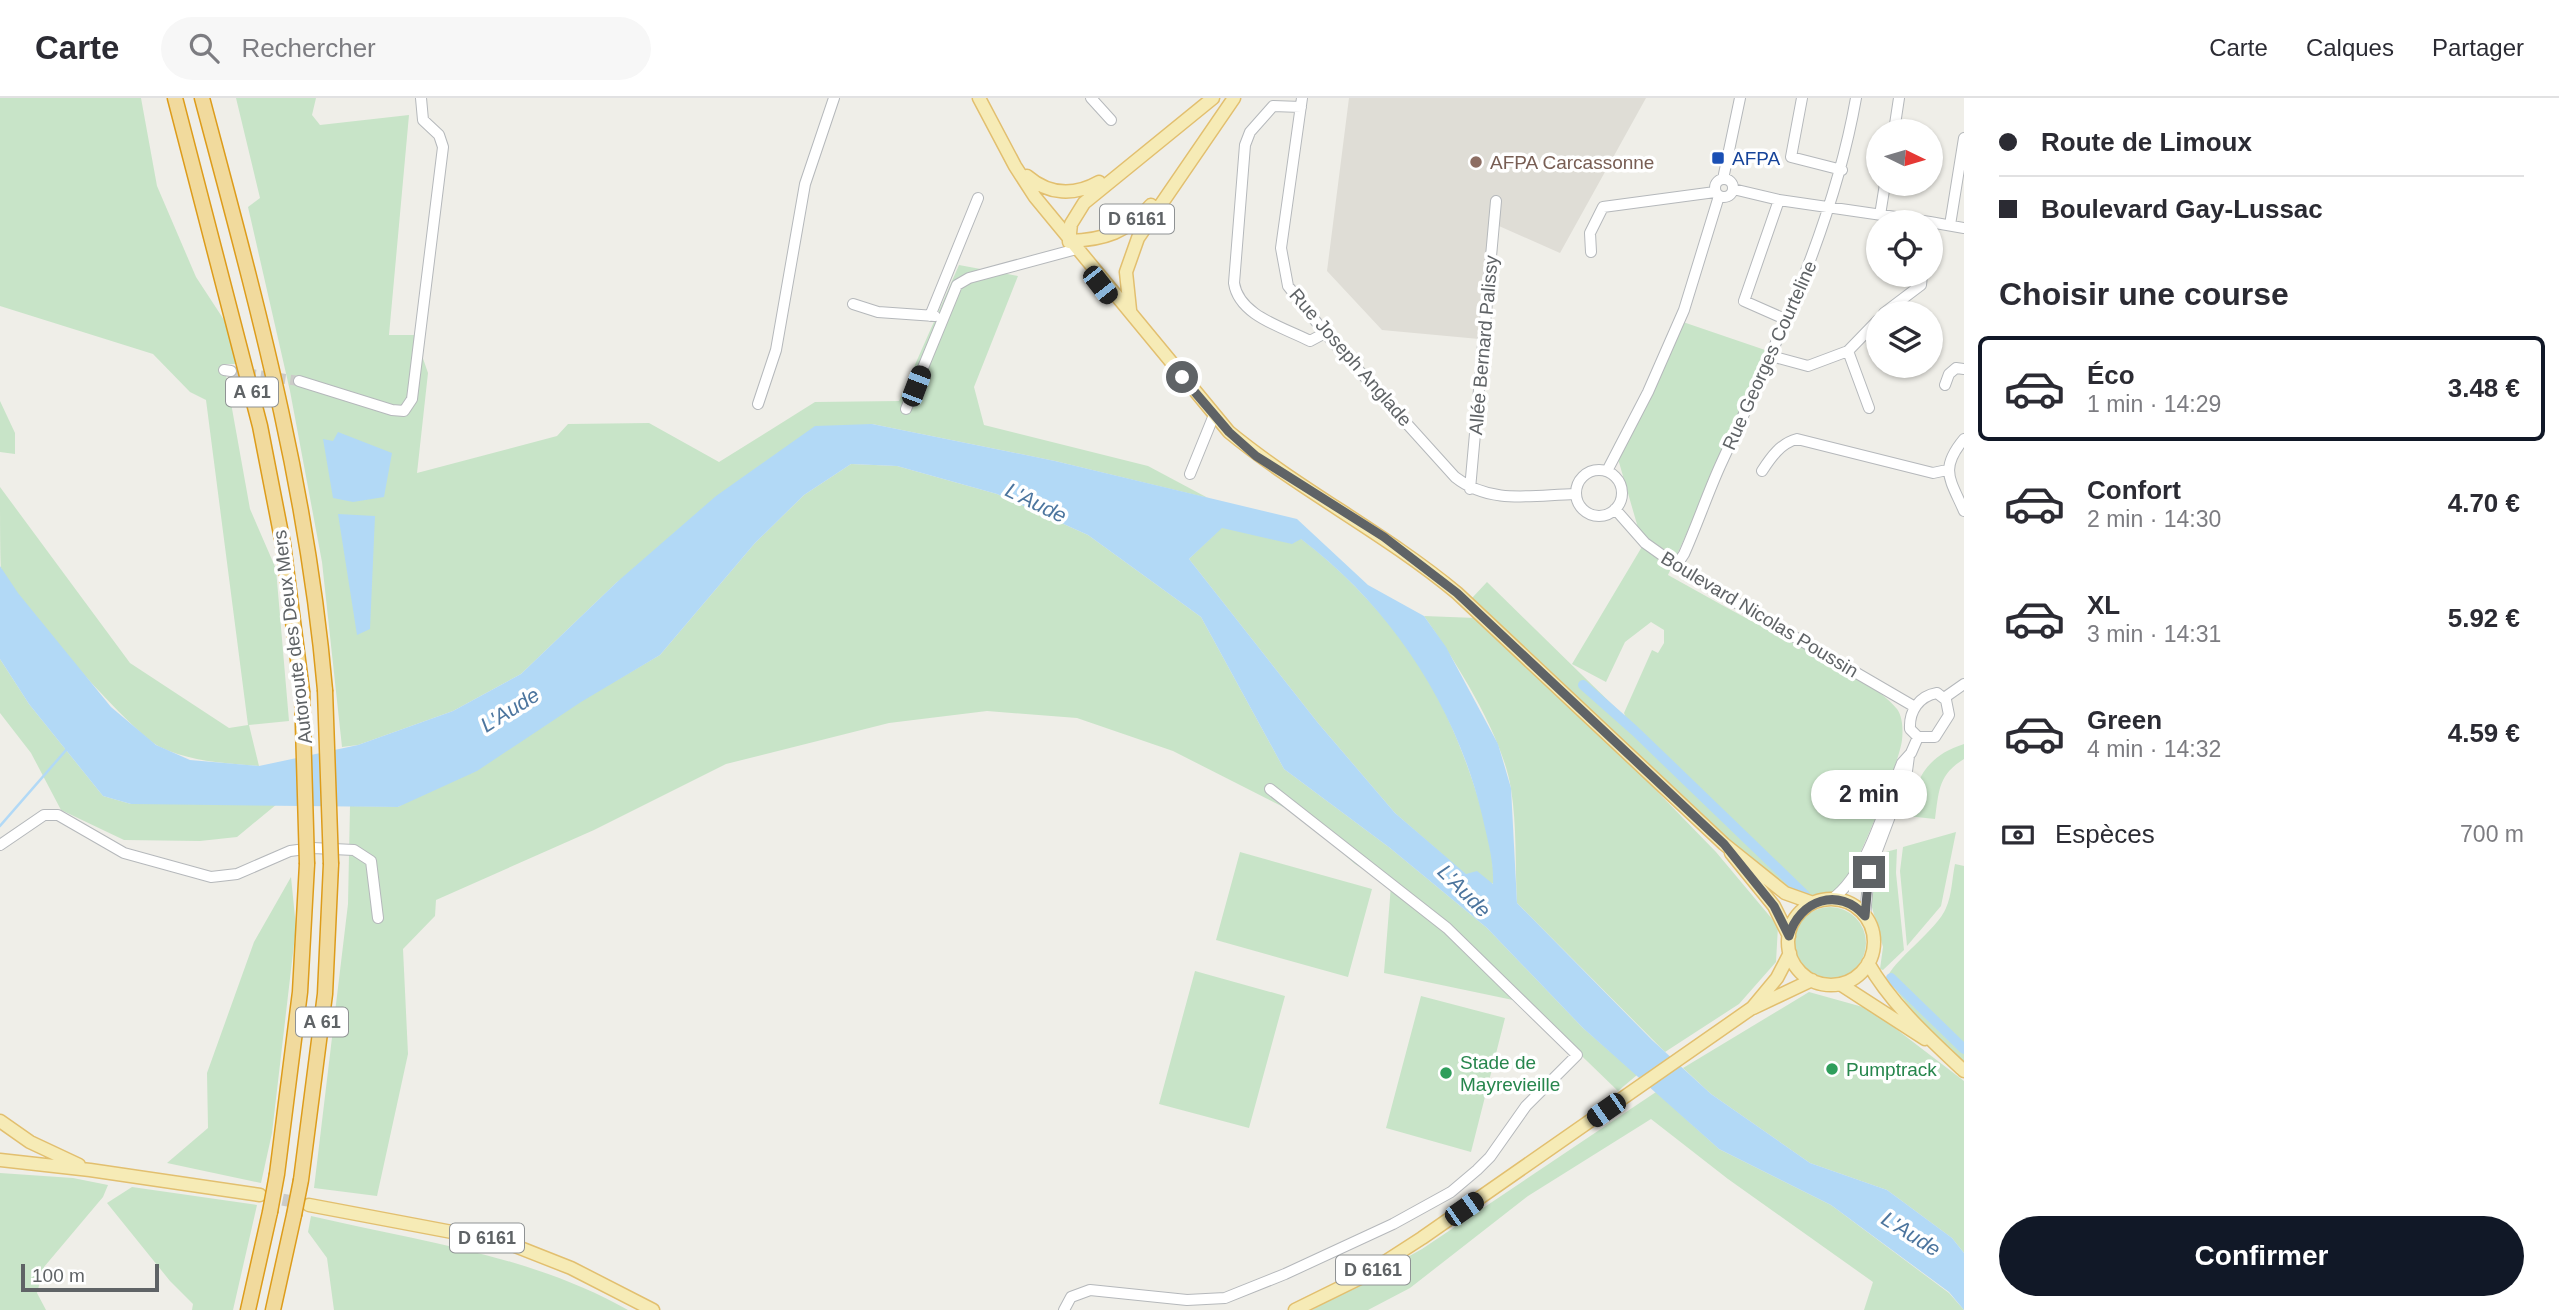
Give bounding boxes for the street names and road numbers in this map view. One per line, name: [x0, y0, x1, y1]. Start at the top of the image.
road number: D 6161: [1100, 204, 1174, 234]
street label: Allée Bernard Palissy: [1465, 254, 1502, 436]
street label: Rue Georges Courteline: [1718, 257, 1821, 453]
street label: Rue Joseph Anglade: [1285, 284, 1416, 430]
road number: A 61: [226, 378, 278, 406]
street label: Autoroute des Deux Mers: [269, 529, 316, 745]
street label: Boulevard Nicolas Poussin: [1657, 547, 1862, 682]
road number: A 61: [296, 1007, 348, 1037]
road number: D 6161: [450, 1224, 524, 1252]
road number: D 6161: [1336, 1255, 1410, 1284]

